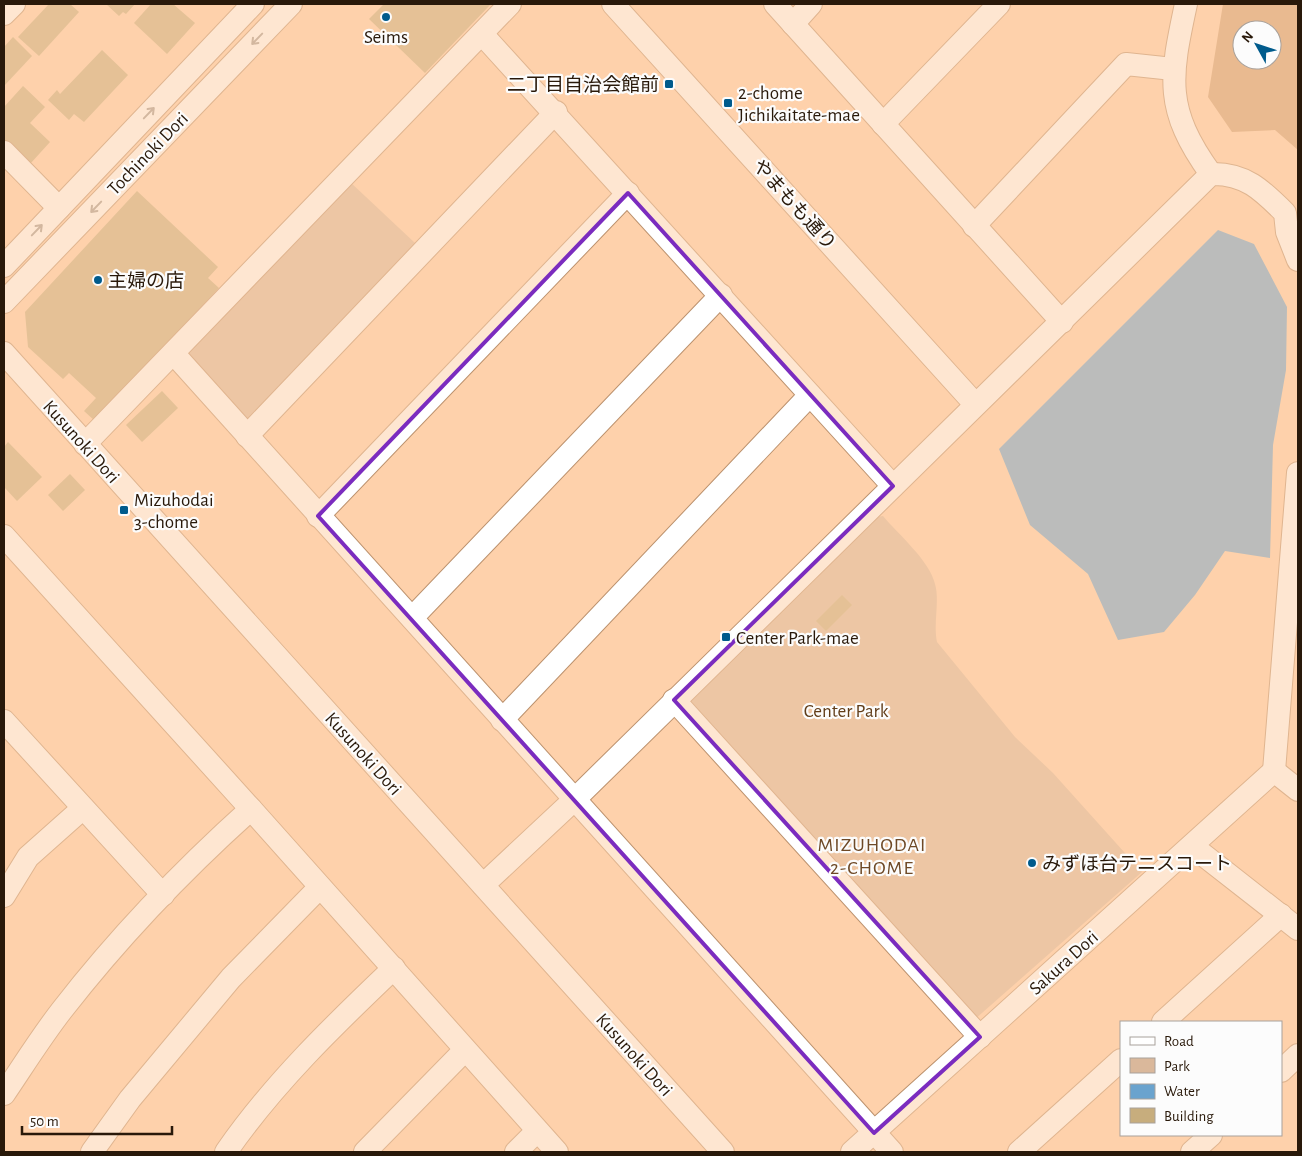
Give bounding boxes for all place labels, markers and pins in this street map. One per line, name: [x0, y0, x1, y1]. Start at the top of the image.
marker: Seims: [380, 11, 392, 23]
place label: Seims: [364, 28, 408, 47]
place label: 二丁目自治会館前: [507, 74, 659, 95]
marker: 二丁目自治会館前: [663, 78, 675, 90]
place label: 2-chome Jichikaitate-mae: [738, 84, 860, 125]
marker: 2-chome Jichikaitate-mae: [722, 97, 734, 109]
place label: 主婦の店: [108, 270, 184, 291]
marker: 主婦の店: [92, 274, 104, 286]
place label: Mizuhodai 3-chome: [134, 491, 214, 532]
marker: Mizuhodai 3-chome: [118, 504, 130, 516]
place label: Center Park-mae: [736, 629, 859, 648]
marker: Center Park-mae: [720, 631, 732, 643]
place label: みずほ台テニスコート: [1042, 853, 1232, 874]
marker: みずほ台テニスコート: [1026, 857, 1038, 869]

